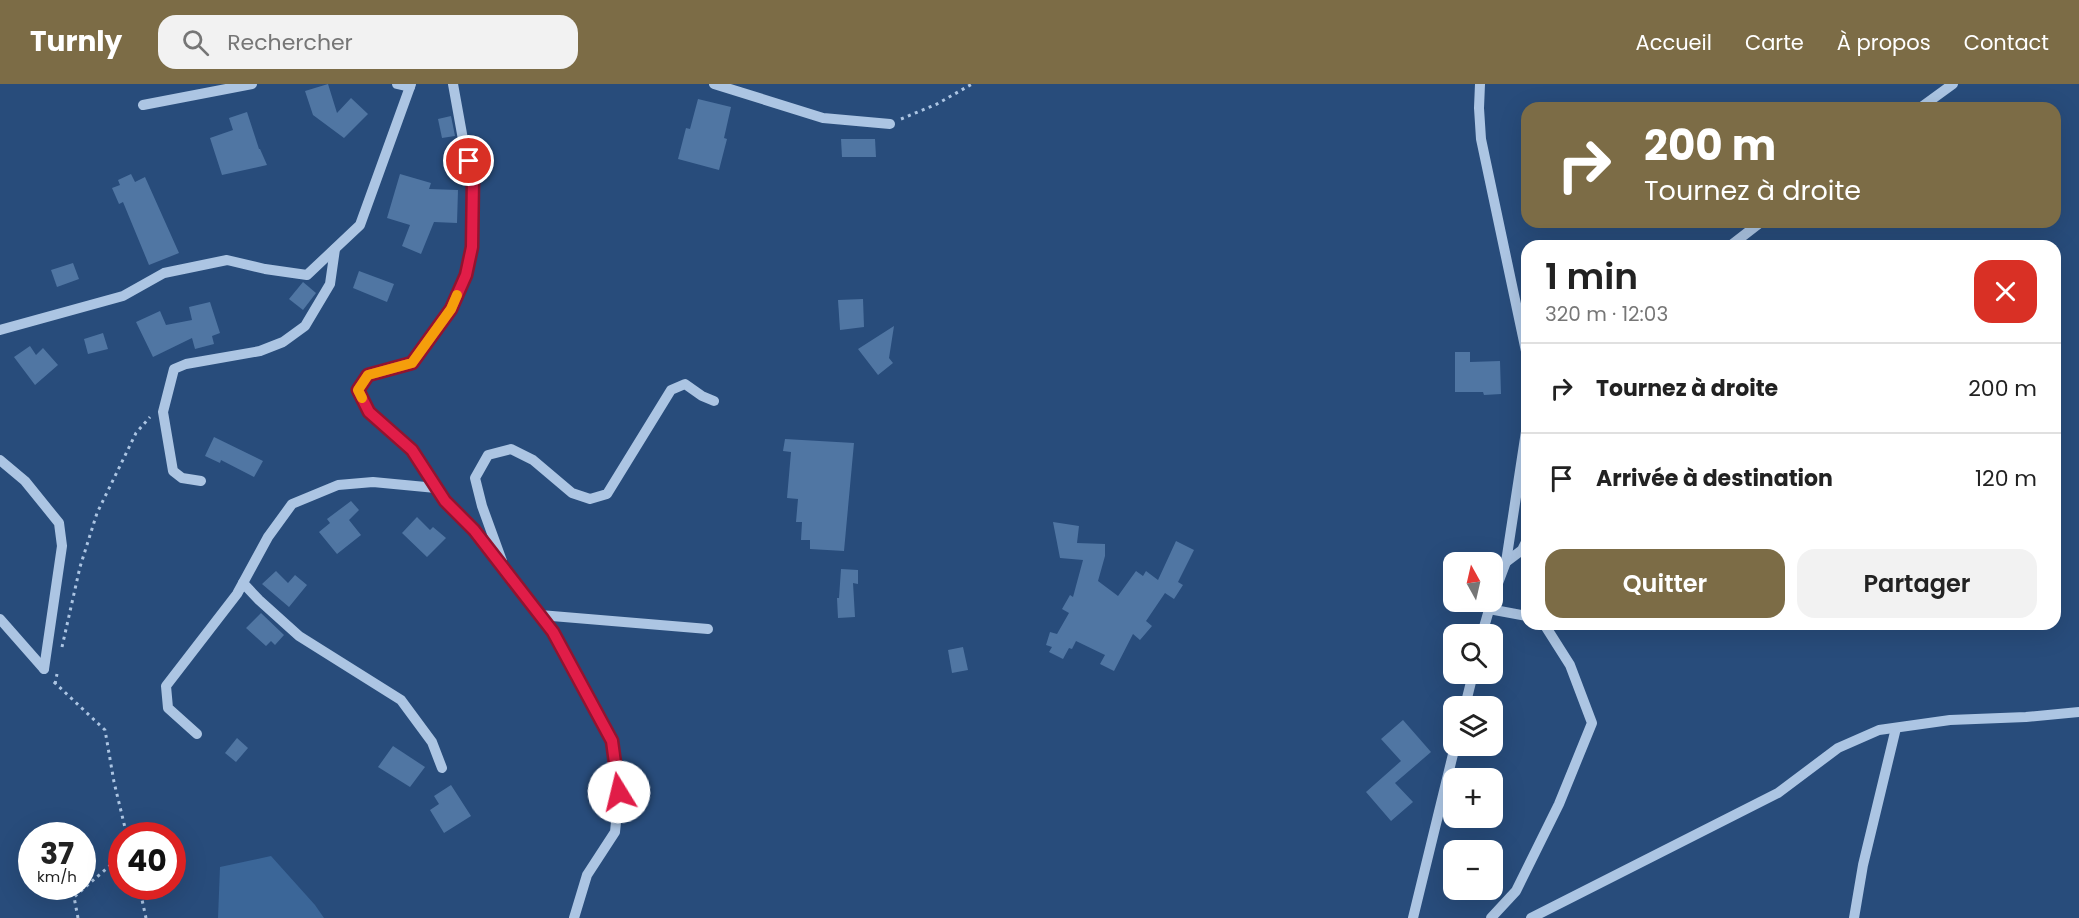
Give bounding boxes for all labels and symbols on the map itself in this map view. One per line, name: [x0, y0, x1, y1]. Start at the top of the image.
pin: [443, 135, 494, 186]
north arrow: [1443, 552, 1503, 612]
position arrow: [587, 760, 651, 824]
speed limit sign: 40: [108, 822, 186, 900]

